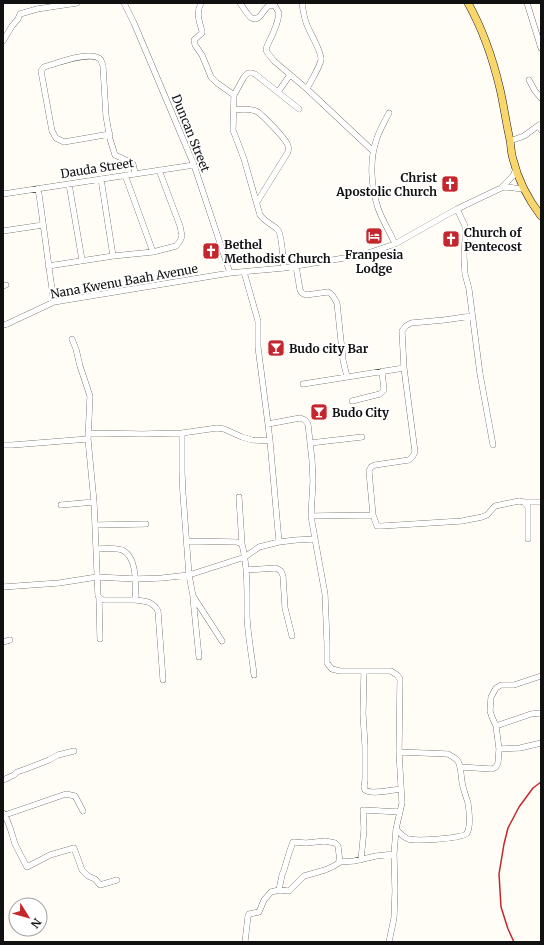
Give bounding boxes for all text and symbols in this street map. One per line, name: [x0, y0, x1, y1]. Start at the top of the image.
street label: Duncan Street: [169, 92, 213, 174]
street label: Dauda Street: [59, 155, 135, 181]
place label: Christ Apostolic Church: [335, 170, 437, 199]
church icon: Christ Apostolic Church: [440, 174, 460, 194]
place label: Church of Pentecost: [464, 225, 523, 254]
hotel icon: Franpesia Lodge: [364, 226, 384, 246]
church icon: Church of Pentecost: [441, 229, 461, 249]
place label: Bethel Methodist Church: [224, 237, 331, 266]
church icon: Bethel Methodist Church: [201, 241, 221, 261]
place label: Franpesia Lodge: [345, 247, 404, 276]
street label: Nana Kwenu Baah Avenue: [49, 261, 199, 301]
bar icon: Budo city Bar: [266, 338, 286, 358]
place label: Budo city Bar: [289, 341, 369, 356]
bar icon: Budo City: [309, 402, 329, 422]
place label: Budo City: [332, 405, 390, 420]
north arrow: [8, 897, 48, 937]
text: N: [28, 915, 44, 931]

